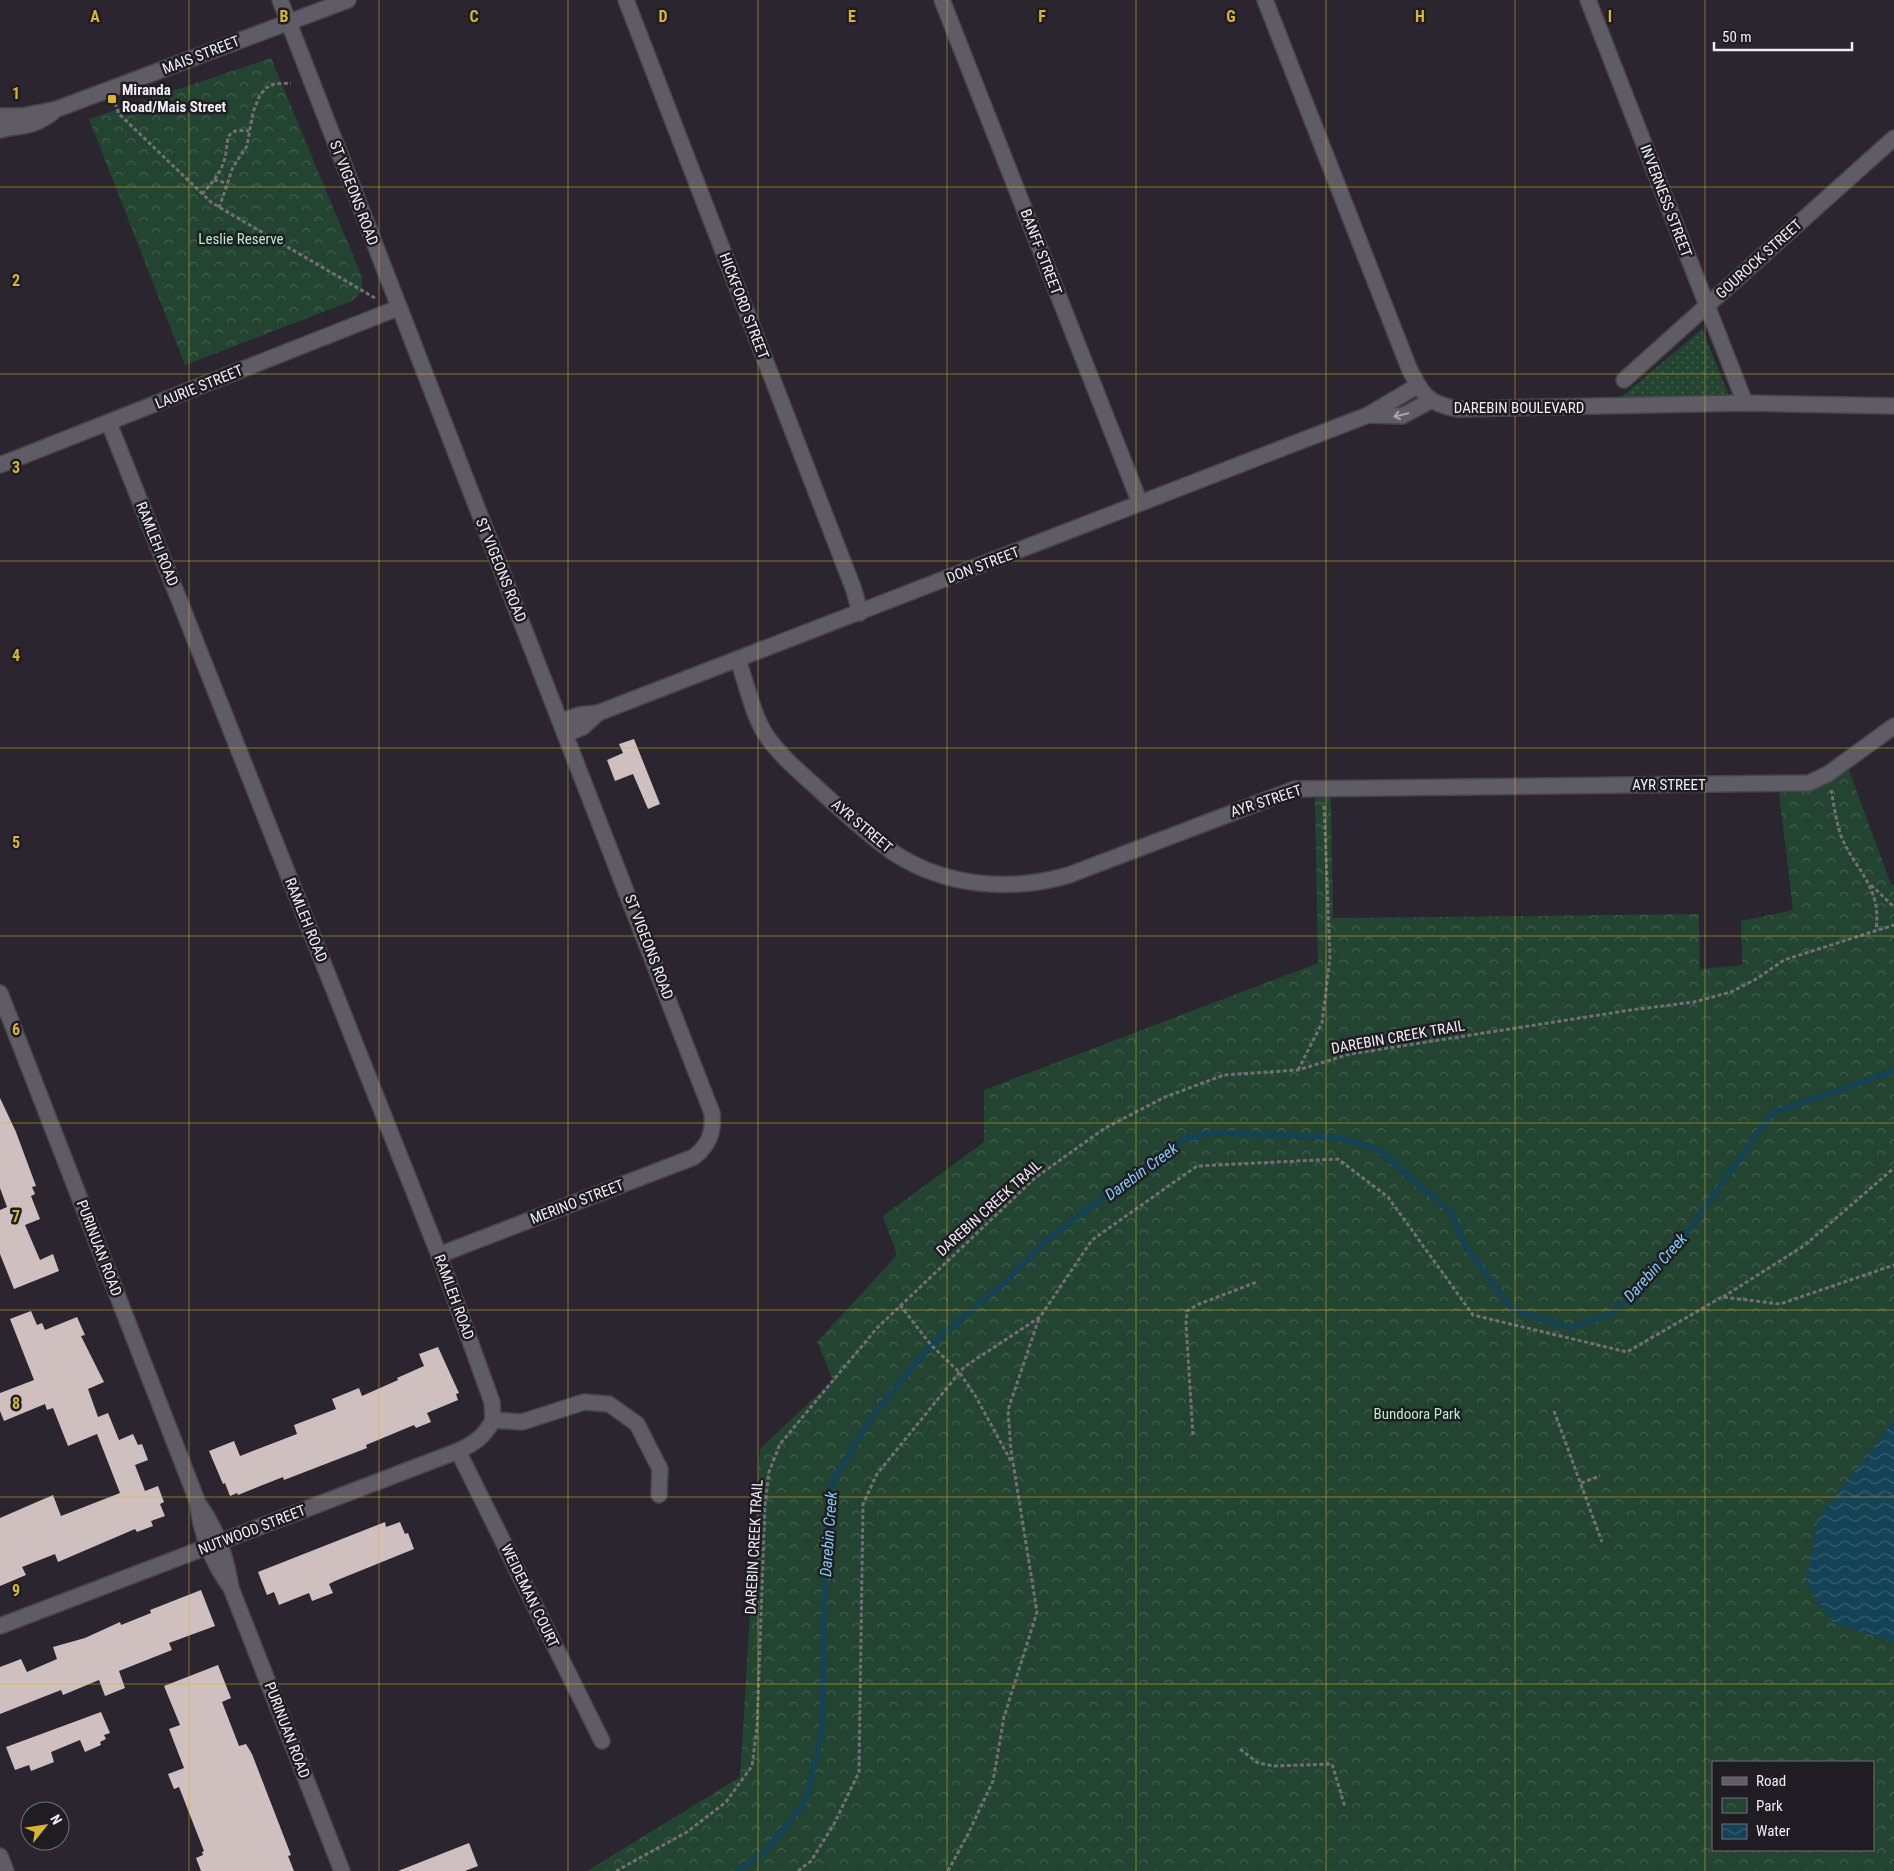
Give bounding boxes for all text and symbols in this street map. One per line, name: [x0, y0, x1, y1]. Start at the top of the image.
text: A: [90, 7, 100, 26]
text: B: [280, 7, 289, 26]
text: C: [469, 7, 479, 26]
text: D: [658, 7, 668, 26]
text: E: [848, 7, 856, 26]
text: F: [1038, 7, 1046, 26]
text: G: [1226, 7, 1236, 26]
text: H: [1415, 7, 1425, 26]
text: I: [1608, 7, 1612, 26]
scale bar: [1714, 20, 1852, 52]
text: 50 m: [1722, 28, 1752, 46]
street label: MAIS STREET: [160, 32, 242, 78]
place label: Miranda Road/Mais Street: [122, 81, 227, 116]
text: 1: [12, 84, 20, 103]
marker: Miranda Road/Mais Street: [106, 93, 118, 105]
street label: ST VIGEONS ROAD: [326, 138, 382, 248]
street label: INVERNESS STREET: [1636, 142, 1696, 260]
street label: BANFF STREET: [1016, 207, 1066, 298]
street label: GOUROCK STREET: [1712, 215, 1806, 302]
park label: Leslie Reserve: [198, 230, 284, 248]
street label: HICKFORD STREET: [715, 250, 773, 362]
text: 2: [12, 271, 20, 290]
street label: LAURIE STREET: [152, 361, 246, 413]
street label: DAREBIN BOULEVARD: [1454, 399, 1584, 417]
one-way arrow: [1393, 411, 1409, 420]
text: 3: [12, 458, 20, 477]
street label: RAMLEH ROAD: [132, 499, 182, 589]
street label: ST VIGEONS ROAD: [472, 515, 530, 625]
street label: DON STREET: [944, 543, 1022, 587]
text: 4: [12, 646, 20, 665]
street label: AYR STREET: [1632, 776, 1706, 794]
street label: AYR STREET: [1228, 781, 1304, 821]
street label: AYR STREET: [828, 795, 896, 857]
text: 5: [12, 833, 20, 852]
street label: RAMLEH ROAD: [281, 875, 331, 965]
street label: ST VIGEONS ROAD: [621, 892, 677, 1002]
street label: DAREBIN CREEK TRAIL: [1330, 1016, 1466, 1058]
text: 6: [12, 1020, 20, 1039]
water label: Darebin Creek: [1101, 1138, 1182, 1204]
street label: DAREBIN CREEK TRAIL: [933, 1156, 1045, 1260]
street label: MERINO STREET: [528, 1176, 626, 1228]
street label: PURINUAN ROAD: [72, 1197, 126, 1299]
text: 7: [12, 1207, 20, 1226]
water label: Darebin Creek: [1620, 1228, 1692, 1305]
street label: RAMLEH ROAD: [430, 1252, 478, 1342]
text: 8: [12, 1394, 20, 1413]
park label: Bundoora Park: [1374, 1405, 1461, 1423]
street label: DAREBIN CREEK TRAIL: [741, 1479, 767, 1615]
water label: Darebin Creek: [816, 1490, 841, 1577]
street label: NUTWOOD STREET: [196, 1501, 308, 1559]
street label: WEIDEMAN COURT: [497, 1541, 563, 1651]
text: 9: [12, 1581, 20, 1600]
street label: PURINUAN ROAD: [260, 1679, 314, 1781]
legend: [1712, 1761, 1874, 1851]
text: Road: [1756, 1772, 1786, 1790]
text: Park: [1756, 1797, 1783, 1815]
north arrow: [20, 1801, 70, 1851]
text: N: [47, 1812, 65, 1827]
text: Water: [1756, 1822, 1791, 1840]

